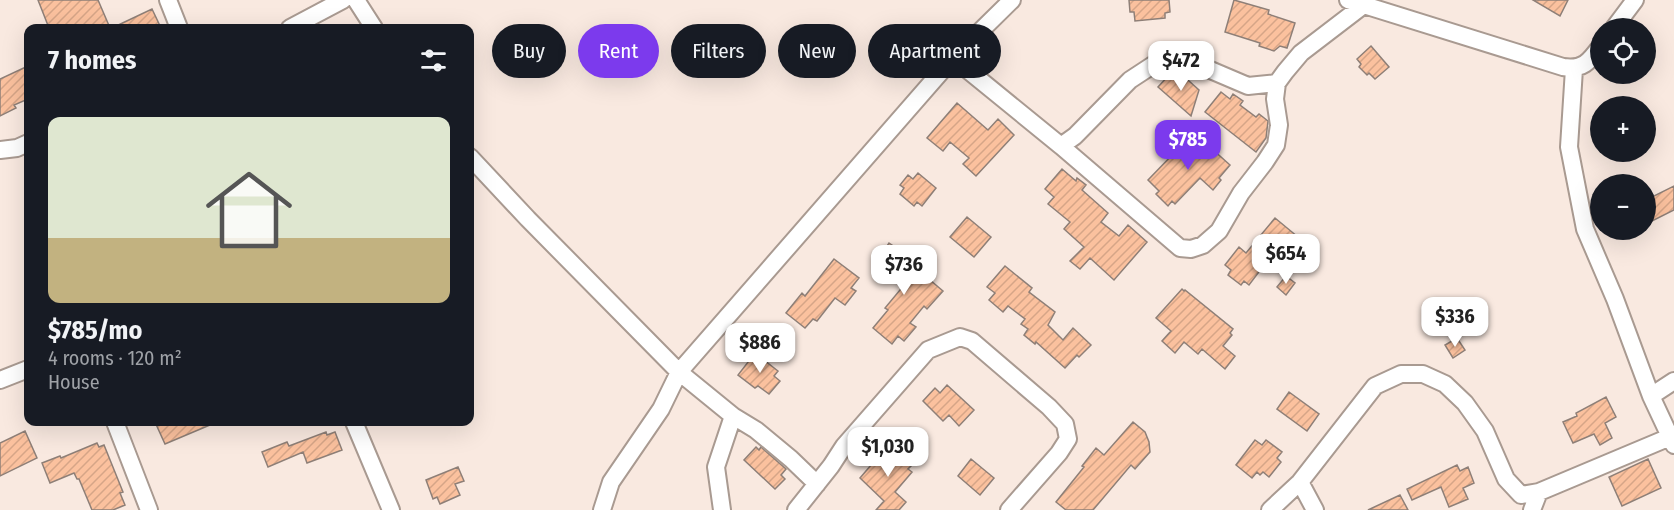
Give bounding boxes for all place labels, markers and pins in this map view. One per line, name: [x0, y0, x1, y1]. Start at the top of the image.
pin: $472: [1145, 41, 1217, 92]
pin: $785: [1152, 120, 1224, 171]
pin: $654: [1250, 234, 1322, 285]
pin: $736: [868, 245, 940, 296]
pin: $336: [1419, 297, 1491, 348]
pin: $886: [724, 323, 796, 374]
pin: $1,030: [839, 427, 937, 478]

